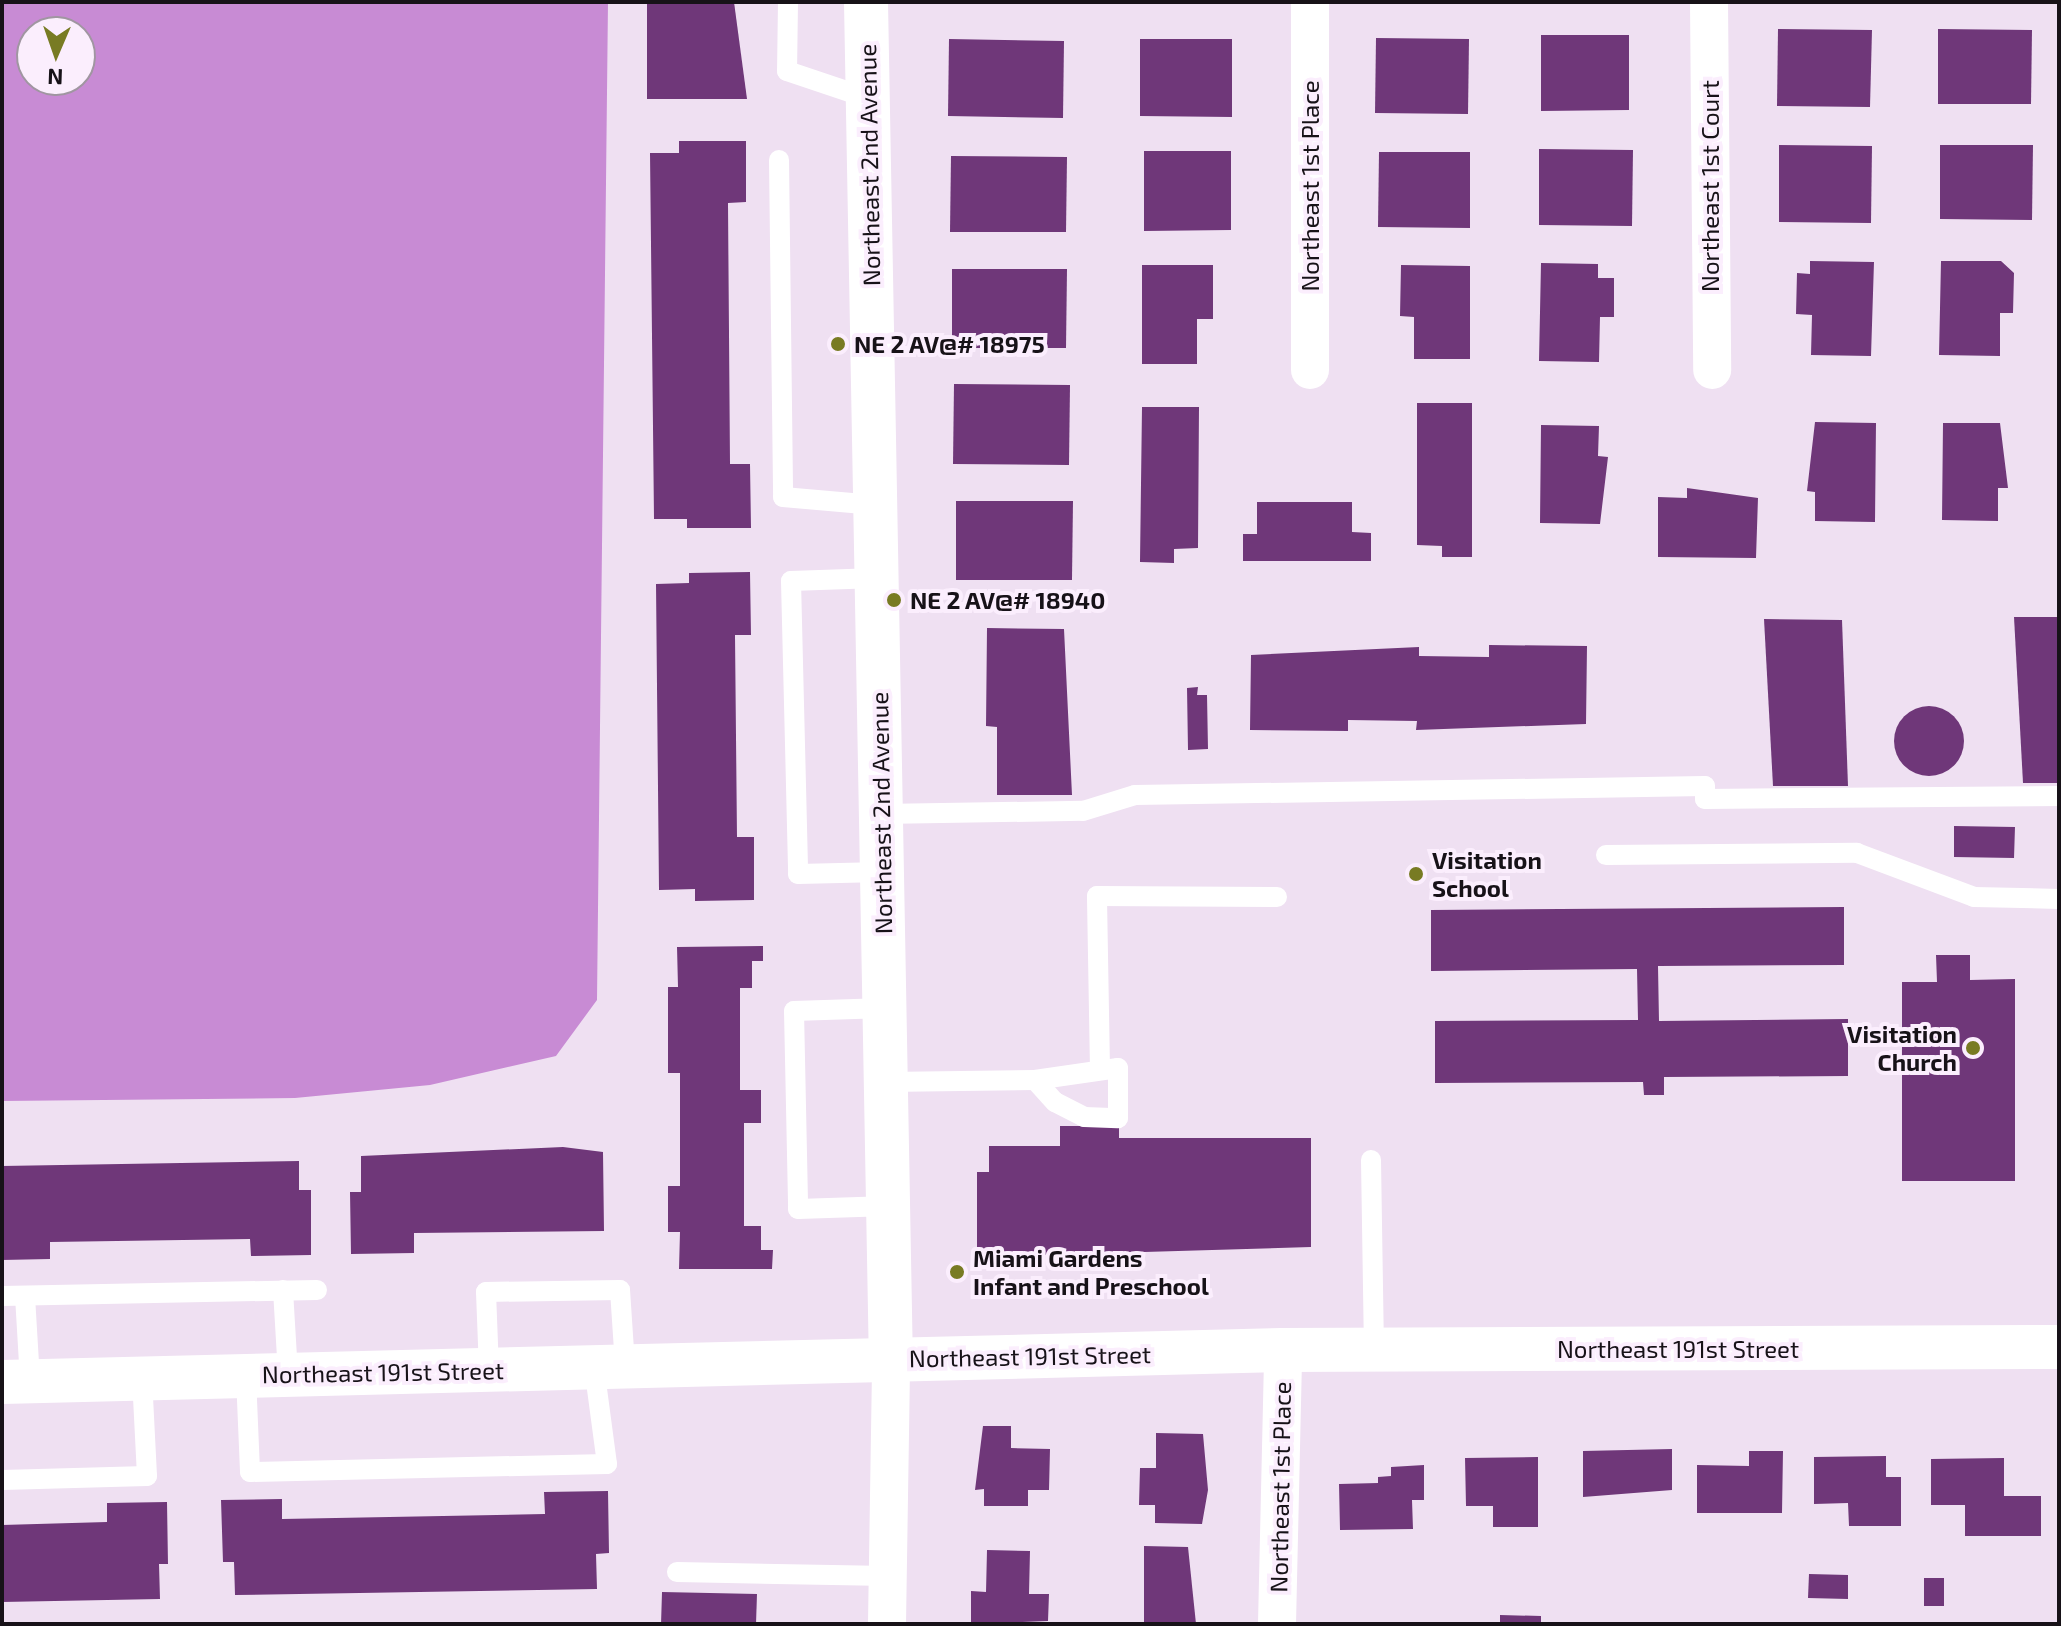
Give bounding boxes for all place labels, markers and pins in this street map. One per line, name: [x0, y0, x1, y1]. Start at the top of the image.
place label: NE 2 AV@# 18975: [854, 330, 1045, 358]
marker: NE 2 AV@# 18975: [829, 335, 847, 353]
place label: NE 2 AV@# 18940: [910, 586, 1106, 614]
marker: NE 2 AV@# 18940: [885, 591, 903, 609]
place label: Visitation School: [1432, 846, 1542, 902]
marker: Visitation School: [1407, 865, 1425, 883]
place label: Visitation Church: [1847, 1020, 1957, 1076]
marker: Visitation Church: [1964, 1039, 1982, 1057]
place label: Miami Gardens Infant and Preschool: [973, 1244, 1209, 1300]
marker: Miami Gardens Infant and Preschool: [948, 1263, 966, 1281]

